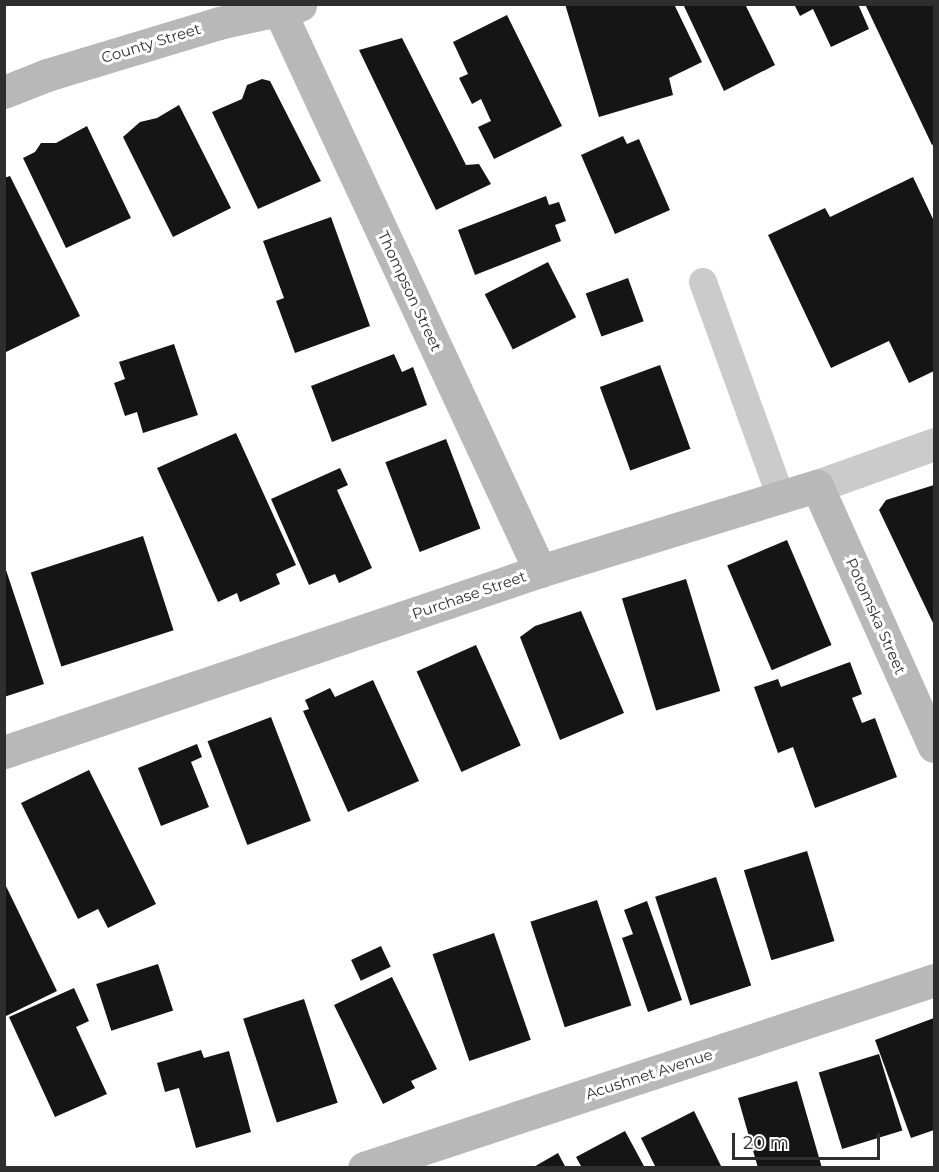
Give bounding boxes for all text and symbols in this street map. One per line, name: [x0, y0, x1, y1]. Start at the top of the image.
street label: County Street: [99, 19, 203, 67]
street label: Thompson Street: [374, 228, 446, 354]
street label: Potomska Street: [842, 555, 910, 677]
street label: Purchase Street: [410, 567, 528, 623]
street label: Acushnet Avenue: [583, 1045, 715, 1103]
scale bar: [735, 1121, 884, 1159]
text: 20 m: [743, 1132, 789, 1154]

